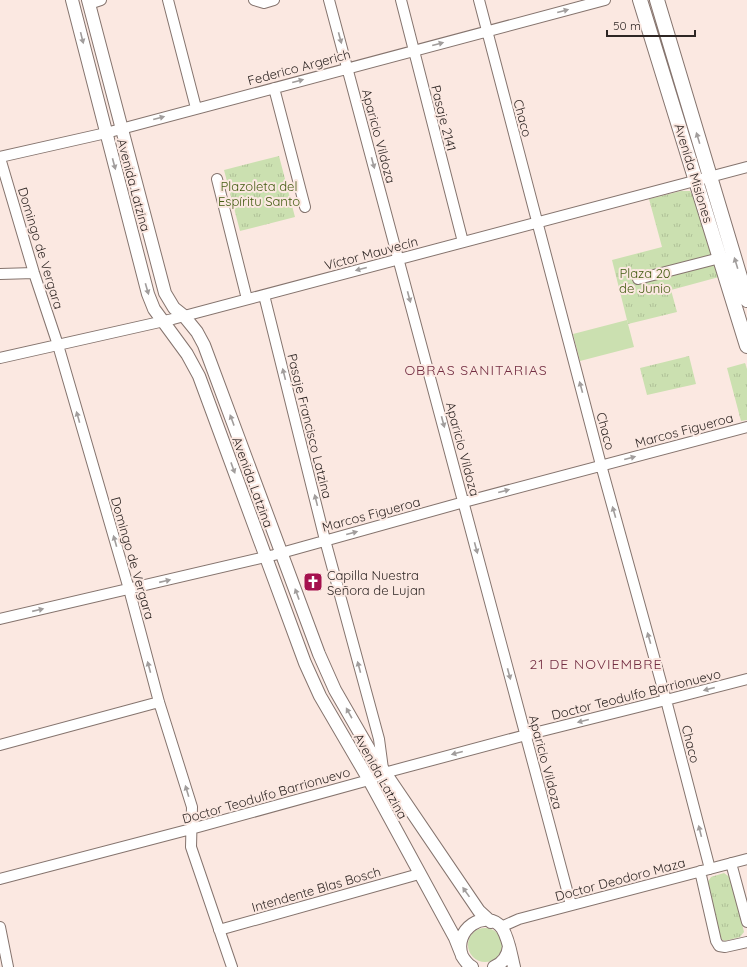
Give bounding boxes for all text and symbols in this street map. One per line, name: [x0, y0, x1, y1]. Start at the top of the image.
one-way arrow: [558, 8, 570, 14]
scale bar: [607, 12, 695, 38]
text: 50 m: [613, 18, 641, 33]
one-way arrow: [337, 31, 343, 44]
one-way arrow: [79, 32, 85, 44]
one-way arrow: [432, 41, 444, 47]
street label: Federico Argerich: [246, 46, 352, 88]
one-way arrow: [293, 78, 305, 84]
street label: Pasaje 2141: [428, 83, 460, 153]
street label: Aparicio Vildoza: [359, 87, 399, 185]
street label: Chaco: [510, 97, 536, 139]
one-way arrow: [154, 115, 166, 121]
street label: Avenida Misiones: [671, 121, 717, 225]
one-way arrow: [695, 132, 701, 144]
street label: Avenida Latzina: [114, 137, 154, 233]
one-way arrow: [112, 157, 118, 170]
one-way arrow: [370, 158, 376, 170]
park label: Plazoleta del Espíritu Santo: [218, 178, 300, 209]
street label: Domingo de Vergara: [15, 185, 67, 311]
street label: Víctor Mauvecín: [323, 233, 419, 273]
one-way arrow: [733, 257, 739, 269]
park label: Plaza 20 de Junio: [619, 265, 671, 296]
one-way arrow: [355, 266, 367, 272]
one-way arrow: [144, 284, 150, 296]
one-way arrow: [406, 291, 412, 303]
street label: Pasaje Francisco Latzina: [284, 352, 336, 500]
district label: OBRAS SANITARIAS: [404, 361, 548, 379]
one-way arrow: [281, 368, 287, 380]
one-way arrow: [577, 381, 583, 393]
street label: Aparicio Vildoza: [443, 400, 483, 498]
street label: Marcos Figueroa: [633, 409, 735, 451]
one-way arrow: [75, 410, 81, 423]
street label: Chaco: [593, 410, 619, 452]
one-way arrow: [229, 414, 235, 426]
one-way arrow: [440, 416, 446, 429]
street label: Avenida Latzina: [229, 434, 277, 530]
one-way arrow: [624, 455, 636, 461]
one-way arrow: [230, 463, 236, 475]
one-way arrow: [498, 488, 510, 494]
street label: Marcos Figueroa: [320, 493, 422, 535]
one-way arrow: [312, 494, 318, 507]
street label: Domingo de Vergara: [108, 495, 158, 621]
one-way arrow: [611, 506, 617, 518]
one-way arrow: [346, 530, 358, 536]
one-way arrow: [112, 535, 118, 547]
one-way arrow: [473, 542, 479, 554]
place label: Capilla Nuestra Señora de Lujan: [327, 567, 425, 598]
church icon: Capilla Nuestra Señora de Lujan: [302, 571, 324, 593]
one-way arrow: [158, 577, 171, 583]
one-way arrow: [294, 588, 300, 600]
one-way arrow: [32, 607, 44, 613]
one-way arrow: [646, 631, 652, 643]
district label: 21 DE NOVIEMBRE: [529, 655, 663, 673]
one-way arrow: [146, 660, 152, 673]
one-way arrow: [356, 661, 362, 673]
street label: Doctor Teodulfo Barrionuevo: [550, 665, 723, 723]
one-way arrow: [507, 667, 513, 680]
one-way arrow: [703, 686, 715, 692]
one-way arrow: [345, 707, 352, 719]
street label: Aparicio Vildoza: [526, 713, 566, 811]
one-way arrow: [577, 718, 589, 724]
street label: Chaco: [679, 723, 703, 765]
street label: Avenida Latzina: [351, 730, 411, 822]
one-way arrow: [451, 750, 463, 756]
street label: Doctor Teodulfo Barrionuevo: [180, 763, 352, 827]
one-way arrow: [184, 785, 190, 797]
one-way arrow: [697, 825, 703, 837]
street label: Doctor Deodoro Maza: [553, 854, 687, 904]
street label: Intendente Blas Bosch: [250, 863, 382, 915]
one-way arrow: [462, 887, 470, 897]

